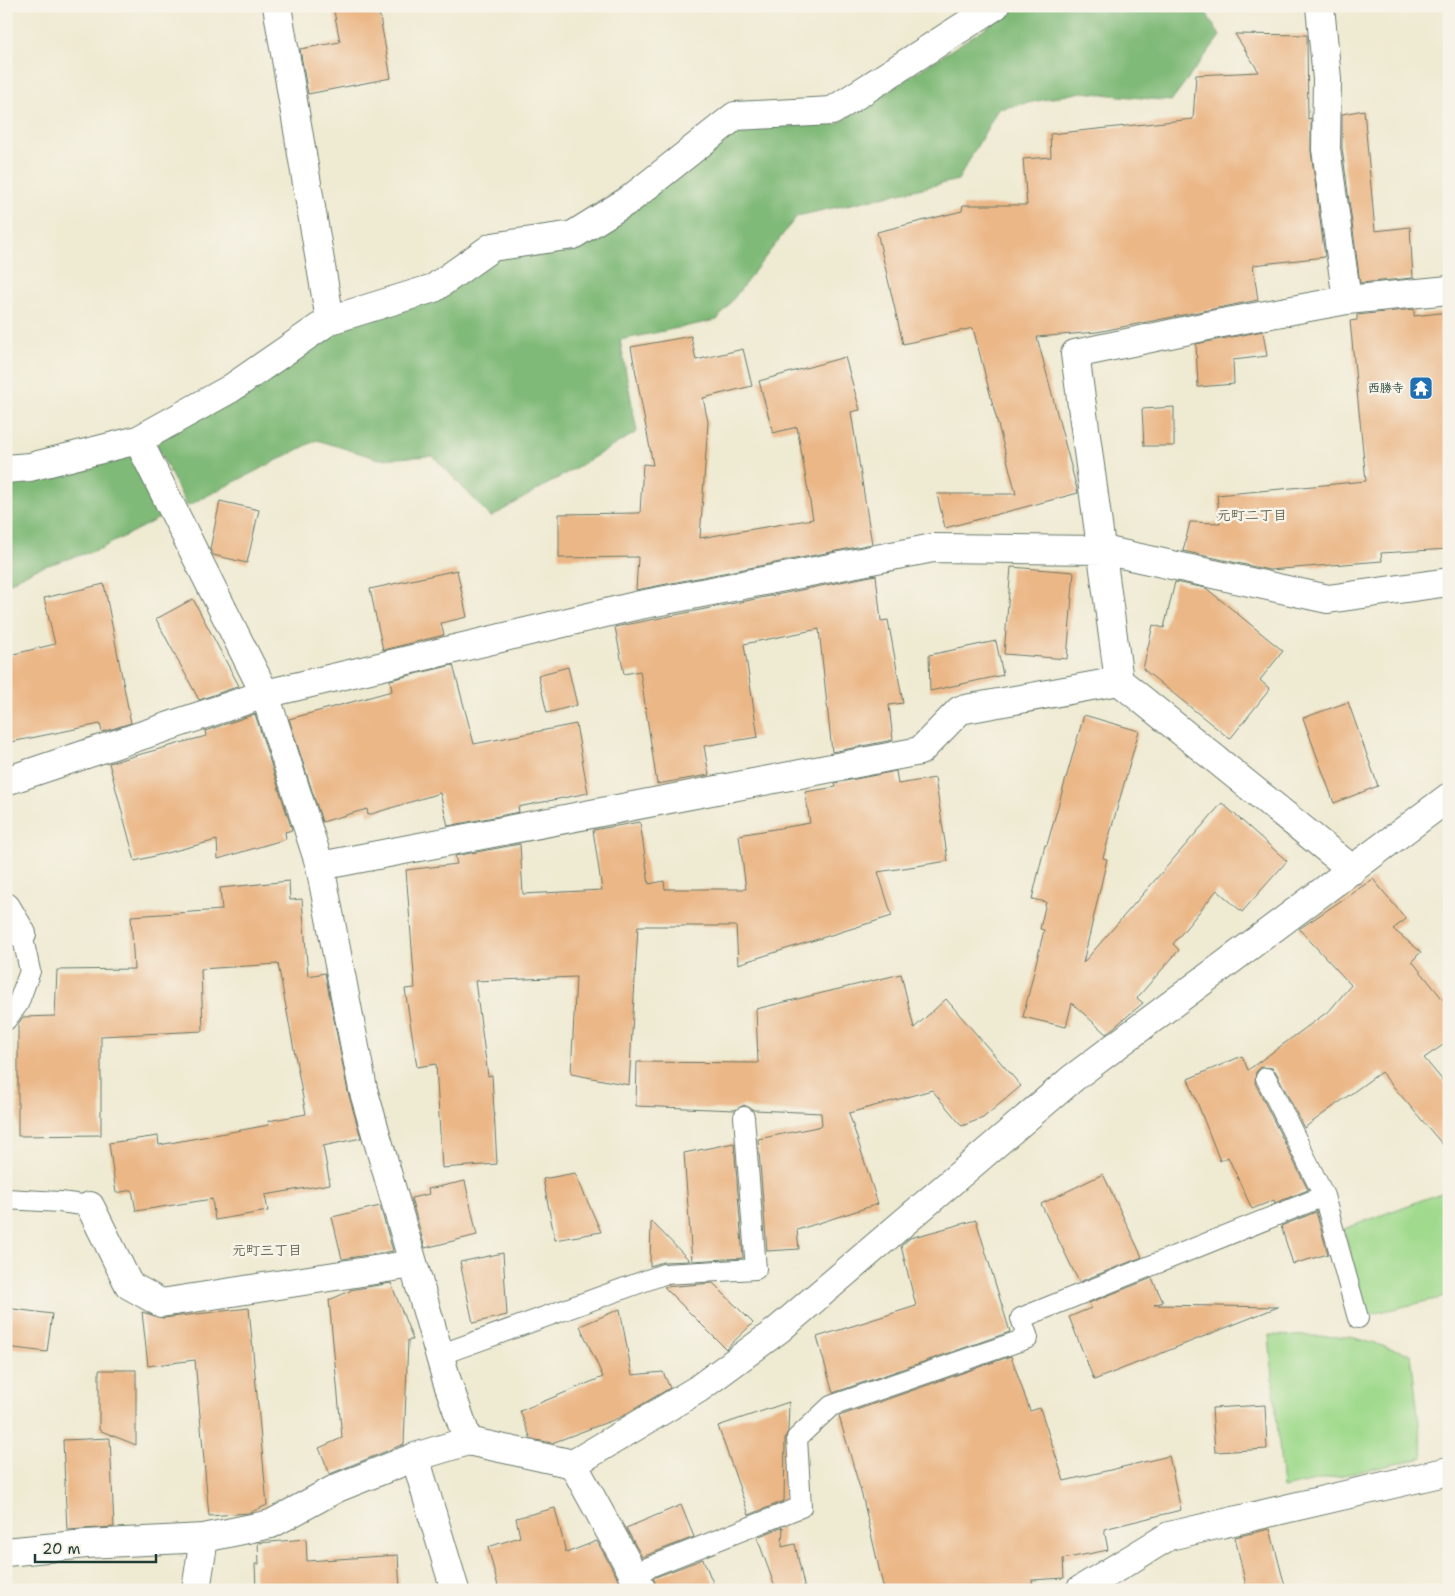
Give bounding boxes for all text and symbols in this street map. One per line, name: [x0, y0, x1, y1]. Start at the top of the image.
temple icon: 西勝寺: [1408, 375, 1434, 401]
place label: 西勝寺: [1368, 380, 1404, 396]
district label: 元町二丁目: [1217, 506, 1287, 524]
district label: 元町三丁目: [232, 1241, 302, 1259]
scale bar: [35, 1531, 156, 1563]
text: 20 m: [42, 1539, 81, 1559]

